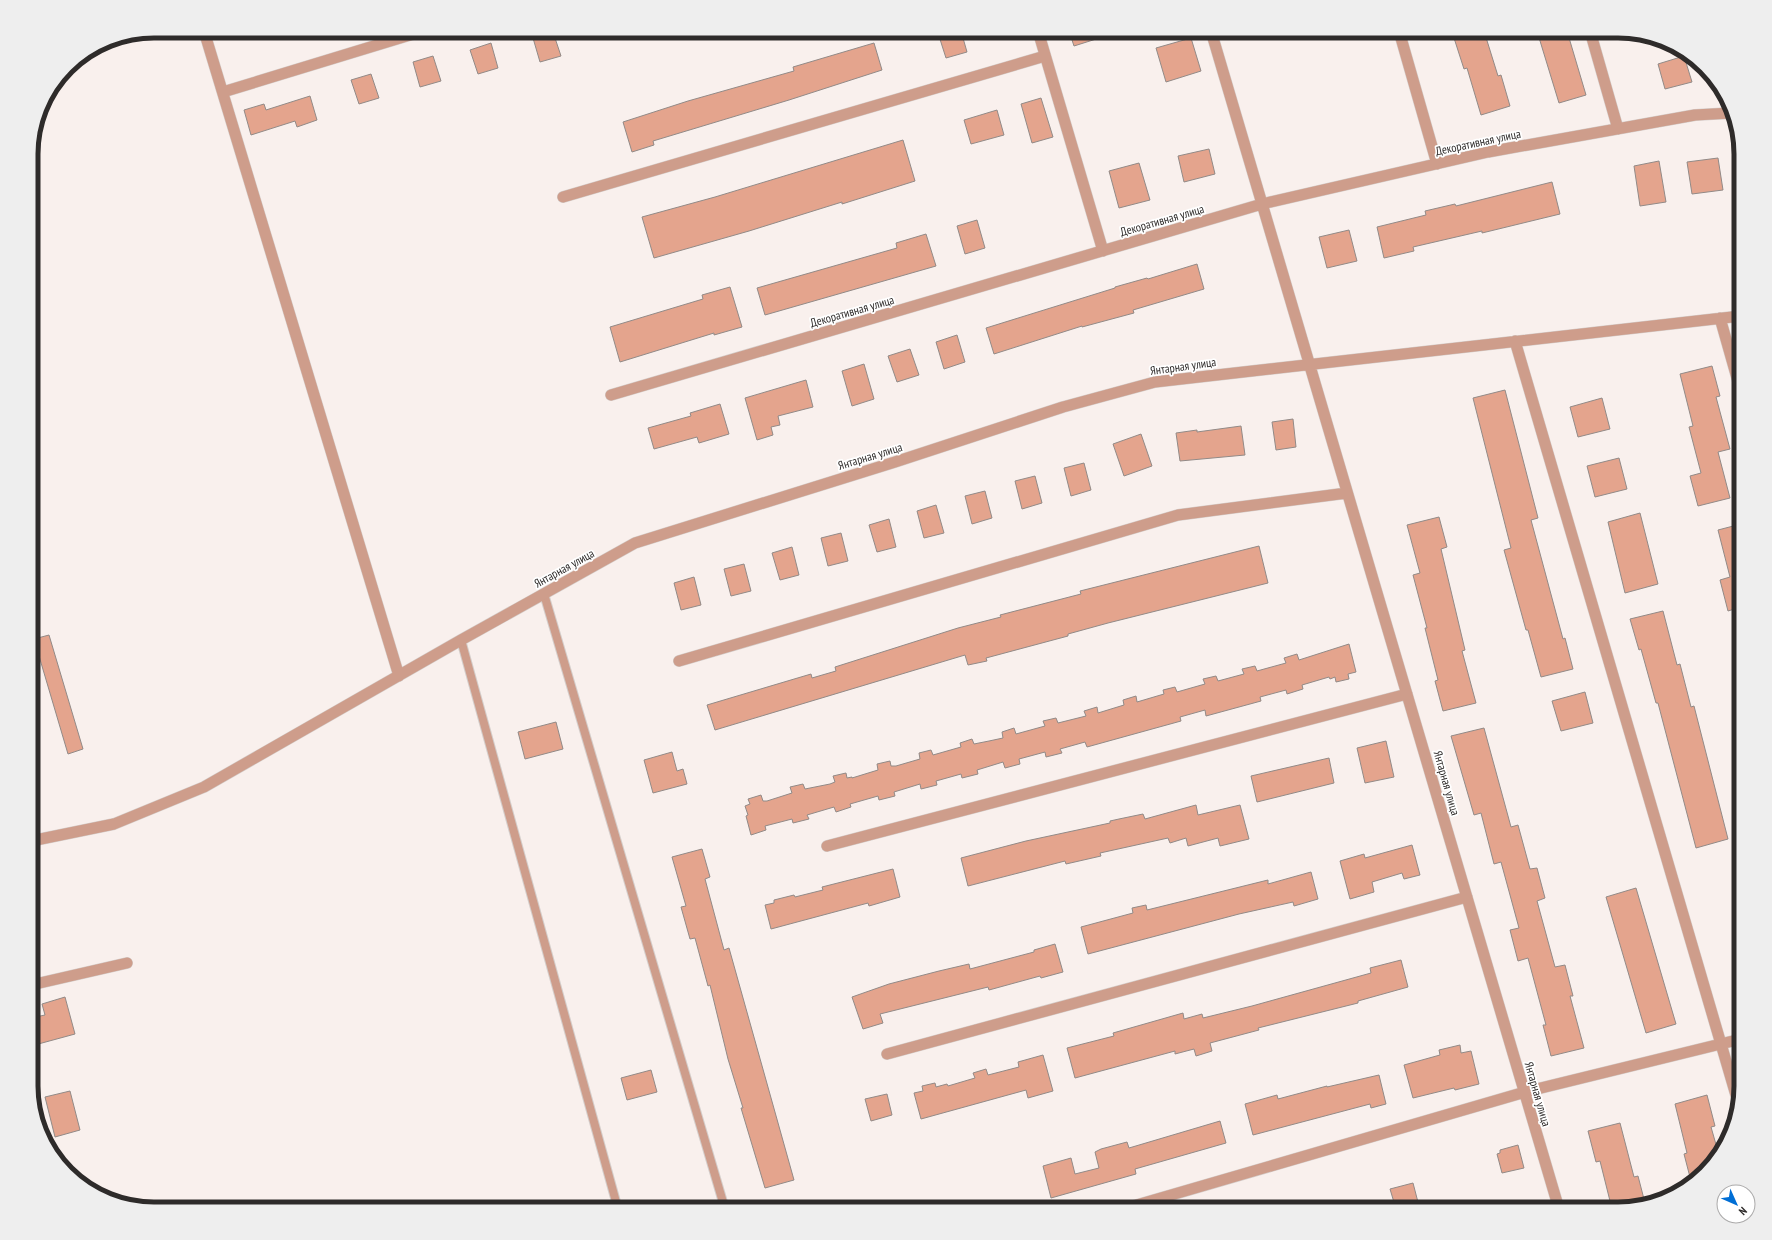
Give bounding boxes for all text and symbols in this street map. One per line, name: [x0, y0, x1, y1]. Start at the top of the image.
street label: Декоративная улица: [1434, 126, 1522, 158]
street label: Декоративная улица: [1118, 201, 1206, 239]
street label: Декоративная улица: [808, 292, 896, 330]
street label: Янтарная улица: [1149, 354, 1217, 378]
street label: Янтарная улица: [836, 439, 904, 473]
street label: Янтарная улица: [531, 545, 597, 591]
street label: Янтарная улица: [1431, 749, 1463, 817]
street label: Янтарная улица: [1522, 1060, 1554, 1128]
north arrow: [1716, 1184, 1756, 1224]
text: N: [1736, 1204, 1750, 1218]

